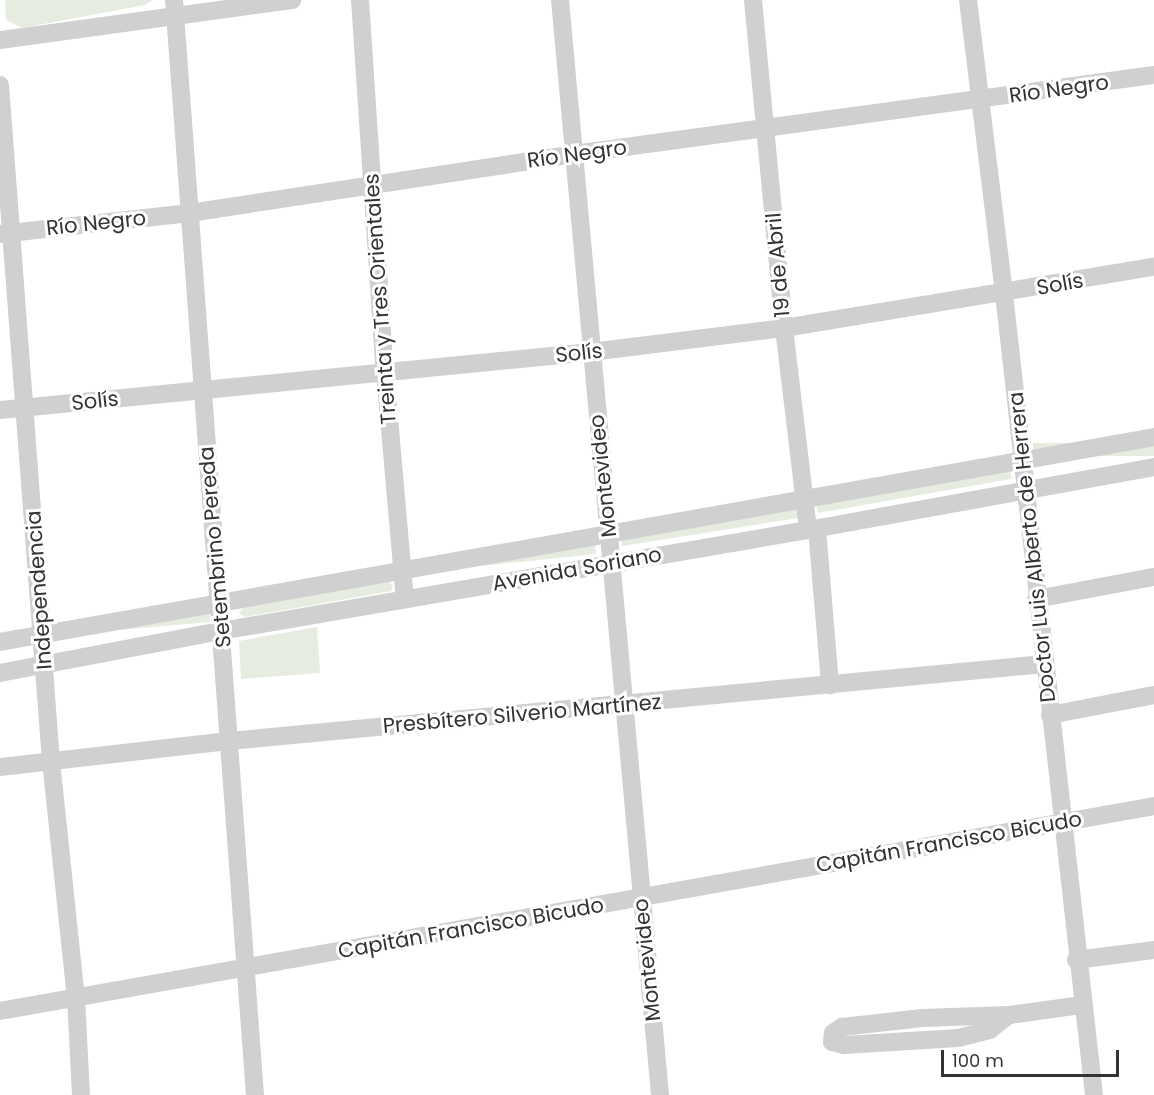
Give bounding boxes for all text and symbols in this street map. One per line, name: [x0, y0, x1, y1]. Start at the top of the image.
street label: Río Negro: [1008, 70, 1110, 108]
street label: Río Negro: [526, 135, 628, 173]
street label: Treinta y Tres Orientales: [359, 173, 401, 425]
street label: Río Negro: [45, 205, 147, 241]
street label: 19 de Abril: [761, 212, 795, 318]
street label: Solís: [1035, 268, 1085, 300]
street label: Solís: [554, 338, 604, 368]
street label: Solís: [70, 386, 120, 416]
street label: Doctor Luis Alberto de Herrera: [1003, 391, 1061, 703]
street label: Montevideo: [584, 413, 622, 539]
street label: Setembrino Pereda: [194, 445, 236, 649]
street label: Independencia: [21, 510, 57, 670]
street label: Avenida Soriano: [490, 542, 664, 596]
street label: Presbítero Silverio Martínez: [382, 689, 662, 739]
street label: Capitán Francisco Bicudo: [814, 806, 1084, 878]
street label: Capitán Francisco Bicudo: [336, 892, 606, 964]
street label: Montevideo: [628, 897, 666, 1023]
scale bar: [944, 1038, 1122, 1076]
text: 100 m: [952, 1048, 1004, 1073]

